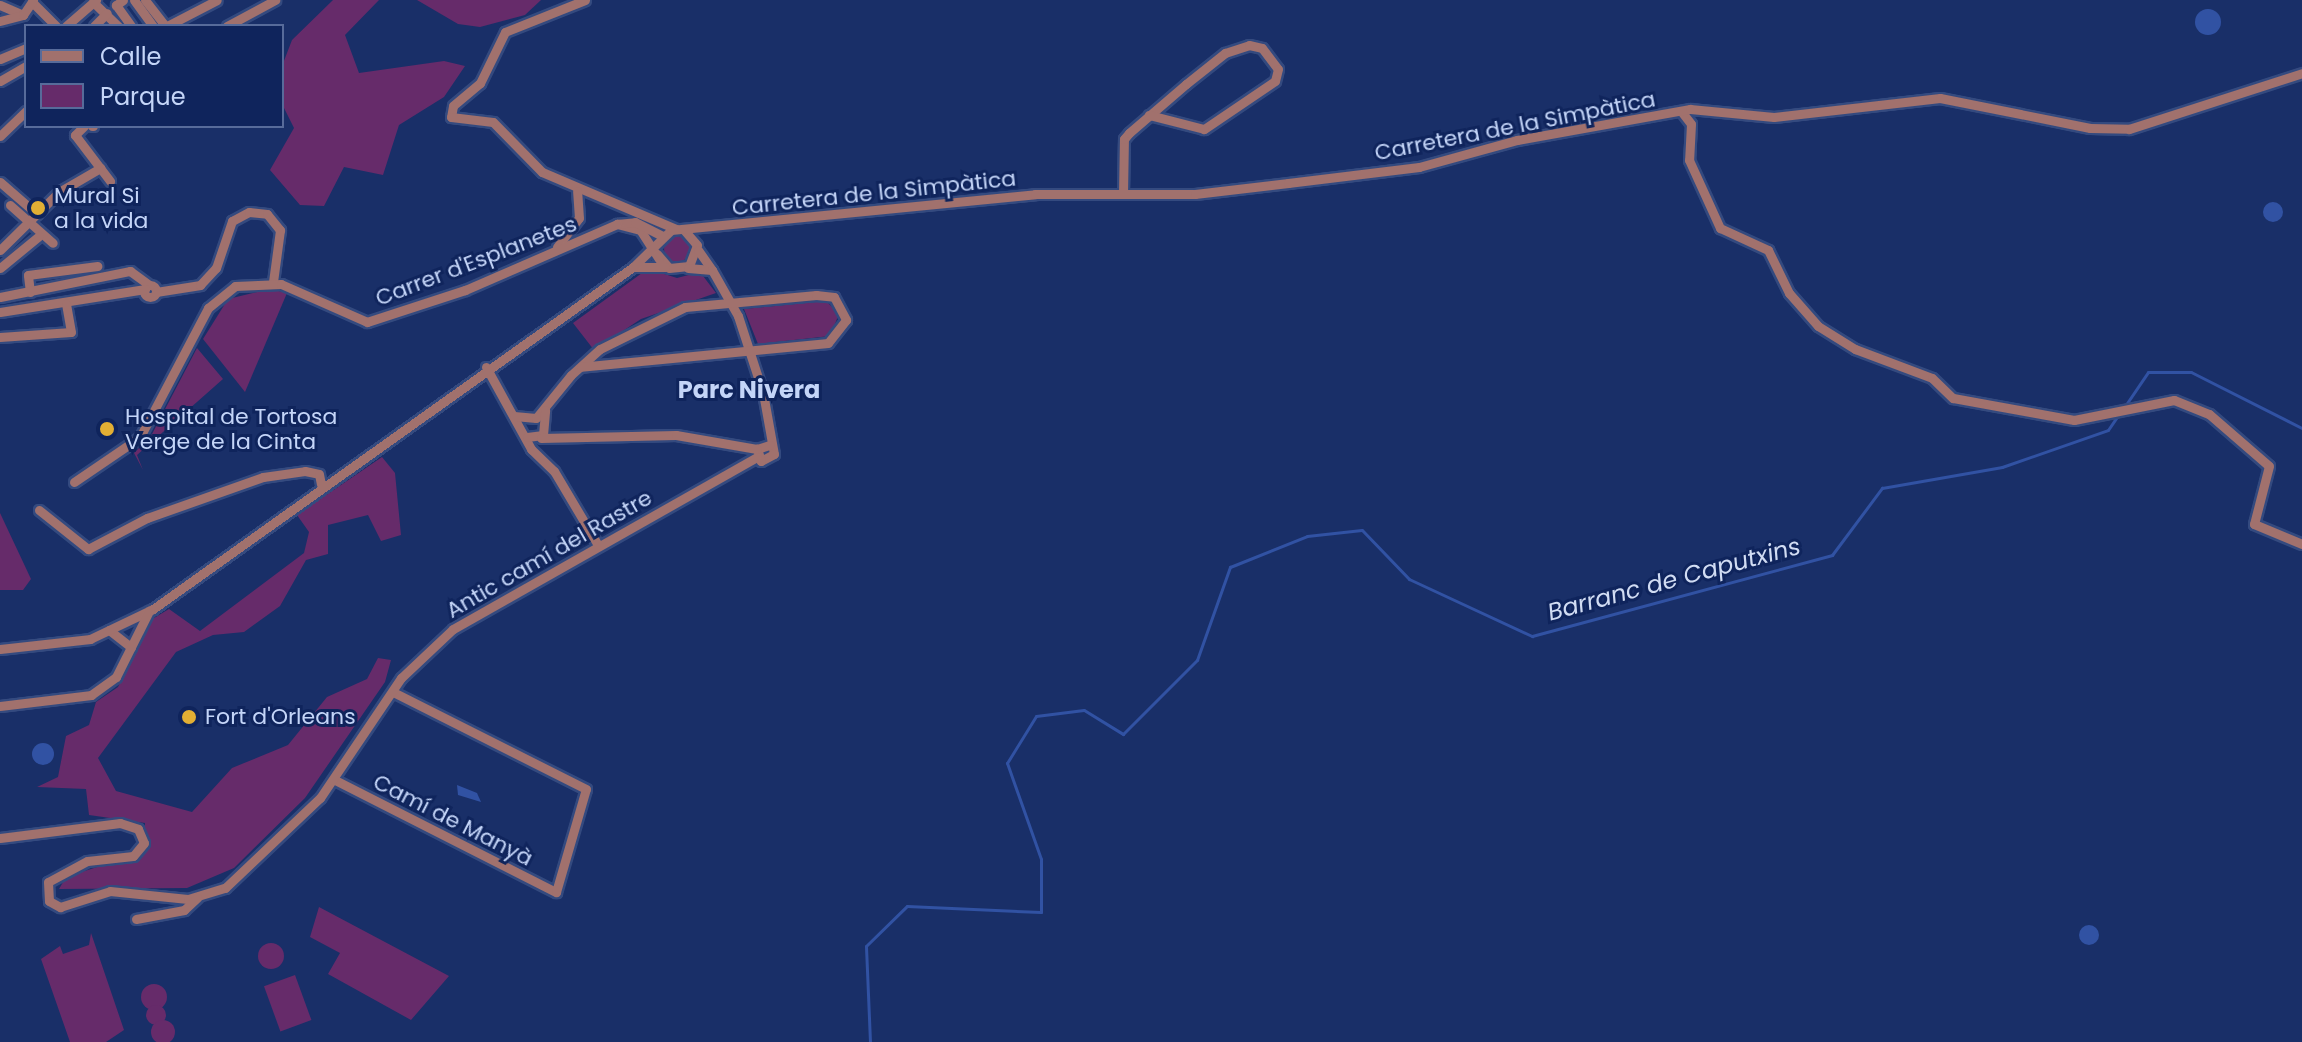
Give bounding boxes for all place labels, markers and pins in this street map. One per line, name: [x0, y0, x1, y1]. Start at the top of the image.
place label: Mural Si a la vida: [54, 182, 148, 234]
marker: Mural Si a la vida: [29, 199, 47, 217]
place label: Hospital de Tortosa Verge de la Cinta: [125, 403, 337, 454]
marker: Hospital de Tortosa Verge de la Cinta: [96, 418, 118, 440]
place label: Fort d'Orleans: [205, 704, 356, 730]
marker: Fort d'Orleans: [180, 708, 198, 726]

